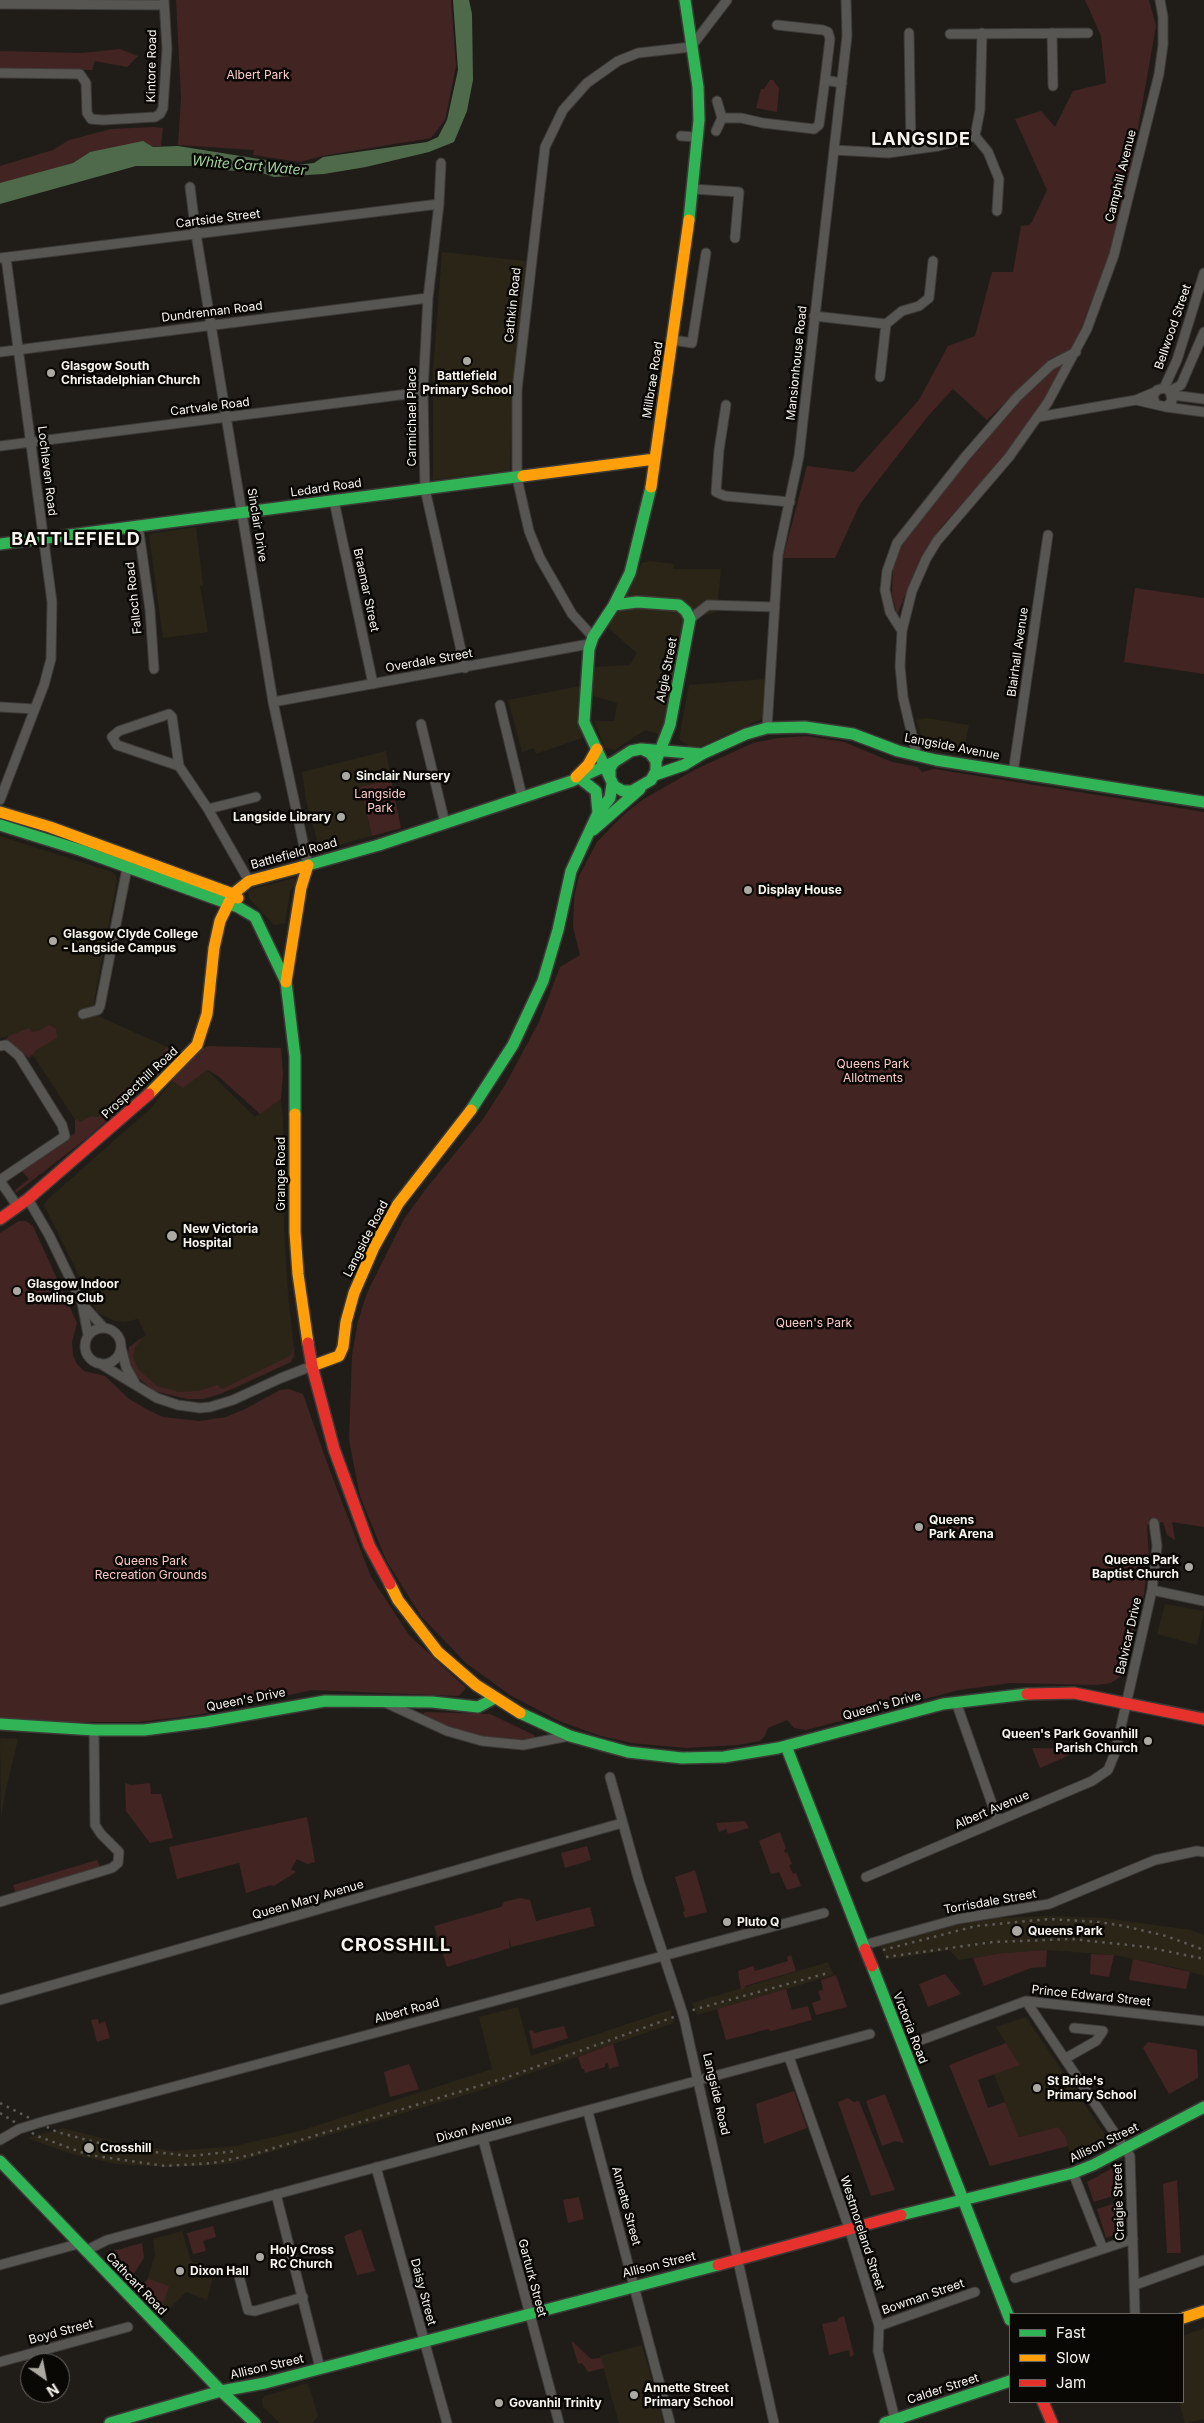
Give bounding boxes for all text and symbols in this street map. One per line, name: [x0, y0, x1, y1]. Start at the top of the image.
street label: Kintore Road: [144, 29, 160, 103]
park label: Albert Park: [226, 68, 290, 82]
street label: Camphill Avenue: [1103, 128, 1139, 224]
district label: LANGSIDE: [870, 129, 972, 151]
water label: White Cart Water: [191, 153, 307, 179]
street label: Cartside Street: [175, 207, 261, 231]
street label: Cathkin Road: [502, 267, 524, 343]
street label: Bellwood Street: [1152, 282, 1194, 372]
street label: Dundrennan Road: [161, 299, 263, 325]
street label: Mansionhouse Road: [784, 305, 810, 421]
street label: Millbrae Road: [640, 341, 666, 419]
marker: Battlefield Primary School: [461, 355, 473, 367]
place label: Glasgow South Christadelphian Church: [61, 359, 200, 387]
marker: Glasgow South Christadelphian Church: [45, 367, 57, 379]
street label: Carmichael Place: [405, 368, 419, 466]
place label: Battlefield Primary School: [422, 369, 512, 397]
street label: Cartvale Road: [169, 395, 251, 419]
street label: Lochleven Road: [34, 425, 60, 517]
street label: Ledard Road: [289, 476, 363, 500]
street label: Sinclair Drive: [244, 487, 270, 563]
district label: BATTLEFIELD: [10, 529, 142, 551]
street label: Braemar Street: [350, 547, 382, 633]
street label: Falloch Road: [123, 561, 145, 635]
street label: Blairhall Avenue: [1005, 606, 1031, 698]
street label: Algie Street: [654, 636, 680, 704]
street label: Overdale Street: [384, 646, 474, 676]
street label: Langside Avenue: [903, 731, 1001, 763]
place label: Sinclair Nursery: [356, 769, 451, 783]
marker: Sinclair Nursery: [340, 770, 352, 782]
park label: Langside Park: [354, 787, 406, 815]
place label: Langside Library: [233, 810, 331, 824]
marker: Langside Library: [335, 811, 347, 823]
street label: Battlefield Road: [249, 836, 339, 872]
place label: Display House: [758, 883, 842, 897]
marker: Display House: [742, 884, 754, 896]
place label: Glasgow Clyde College - Langside Campus: [63, 927, 198, 955]
marker: Glasgow Clyde College - Langside Campus: [47, 935, 59, 947]
street label: Prospecthill Road: [99, 1044, 181, 1122]
park label: Queens Park Allotments: [837, 1057, 909, 1085]
street label: Grange Road: [274, 1137, 288, 1211]
street label: Langside Road: [341, 1198, 391, 1280]
place label: New Victoria Hospital: [183, 1222, 258, 1250]
marker: New Victoria Hospital: [165, 1229, 179, 1243]
place label: Glasgow Indoor Bowling Club: [27, 1277, 119, 1305]
marker: Glasgow Indoor Bowling Club: [11, 1285, 23, 1297]
park label: Queen's Park: [776, 1316, 852, 1330]
place label: Queens Park Arena: [929, 1513, 994, 1541]
marker: Queens Park Arena: [913, 1521, 925, 1533]
place label: Queens Park Baptist Church: [1092, 1553, 1179, 1581]
park label: Queens Park Recreation Grounds: [95, 1554, 207, 1582]
marker: Queens Park Baptist Church: [1183, 1561, 1195, 1573]
street label: Balvicar Drive: [1113, 1596, 1145, 1676]
street label: Queen's Drive: [205, 1685, 287, 1715]
street label: Queen's Drive: [841, 1689, 923, 1723]
place label: Queen's Park Govanhill Parish Church: [1002, 1727, 1138, 1755]
marker: Queen's Park Govanhill Parish Church: [1142, 1735, 1154, 1747]
street label: Albert Avenue: [953, 1788, 1031, 1832]
street label: Queen Mary Avenue: [251, 1877, 365, 1923]
street label: Torrisdale Street: [943, 1887, 1037, 1917]
place label: Pluto Q: [737, 1915, 779, 1929]
marker: Pluto Q: [721, 1916, 733, 1928]
marker: Queens Park: [1010, 1924, 1024, 1938]
place label: Queens Park: [1028, 1924, 1103, 1938]
district label: CROSSHILL: [340, 1935, 452, 1957]
street label: Prince Edward Street: [1031, 1983, 1151, 2009]
street label: Victoria Road: [890, 1990, 930, 2066]
street label: Albert Road: [373, 1995, 441, 2027]
street label: Langside Road: [700, 2052, 732, 2136]
place label: St Bride's Primary School: [1047, 2074, 1136, 2102]
marker: St Bride's Primary School: [1031, 2082, 1043, 2094]
street label: Dixon Avenue: [435, 2112, 513, 2146]
street label: Allison Street: [1067, 2120, 1141, 2166]
marker: Crosshill: [82, 2141, 96, 2155]
place label: Crosshill: [100, 2141, 151, 2155]
street label: Craigie Street: [1110, 2163, 1128, 2241]
street label: Annette Street: [609, 2165, 643, 2247]
street label: Westmoreland Street: [837, 2174, 887, 2292]
street label: Garturk Street: [515, 2238, 549, 2318]
place label: Holy Cross RC Church: [270, 2243, 334, 2271]
street label: Allison Street: [621, 2249, 697, 2281]
street label: Cathcart Road: [103, 2250, 169, 2318]
marker: Holy Cross RC Church: [254, 2251, 266, 2263]
street label: Daisy Street: [407, 2257, 439, 2327]
place label: Dixon Hall: [190, 2264, 249, 2278]
marker: Dixon Hall: [174, 2265, 186, 2277]
street label: Bowman Street: [880, 2276, 966, 2318]
legend: [1009, 2313, 1184, 2403]
street label: Boyd Street: [27, 2317, 95, 2347]
text: Fast: [1056, 2323, 1086, 2342]
text: Slow: [1056, 2348, 1090, 2367]
street label: Allison Street: [229, 2352, 305, 2382]
north arrow: [20, 2353, 70, 2403]
street label: Calder Street: [905, 2371, 981, 2407]
text: Jam: [1056, 2373, 1086, 2392]
text: N: [44, 2380, 62, 2400]
place label: Annette Street Primary School: [644, 2381, 733, 2409]
marker: Annette Street Primary School: [628, 2389, 640, 2401]
place label: Govanhil Trinity: [509, 2396, 602, 2410]
marker: Govanhil Trinity: [493, 2397, 505, 2409]

